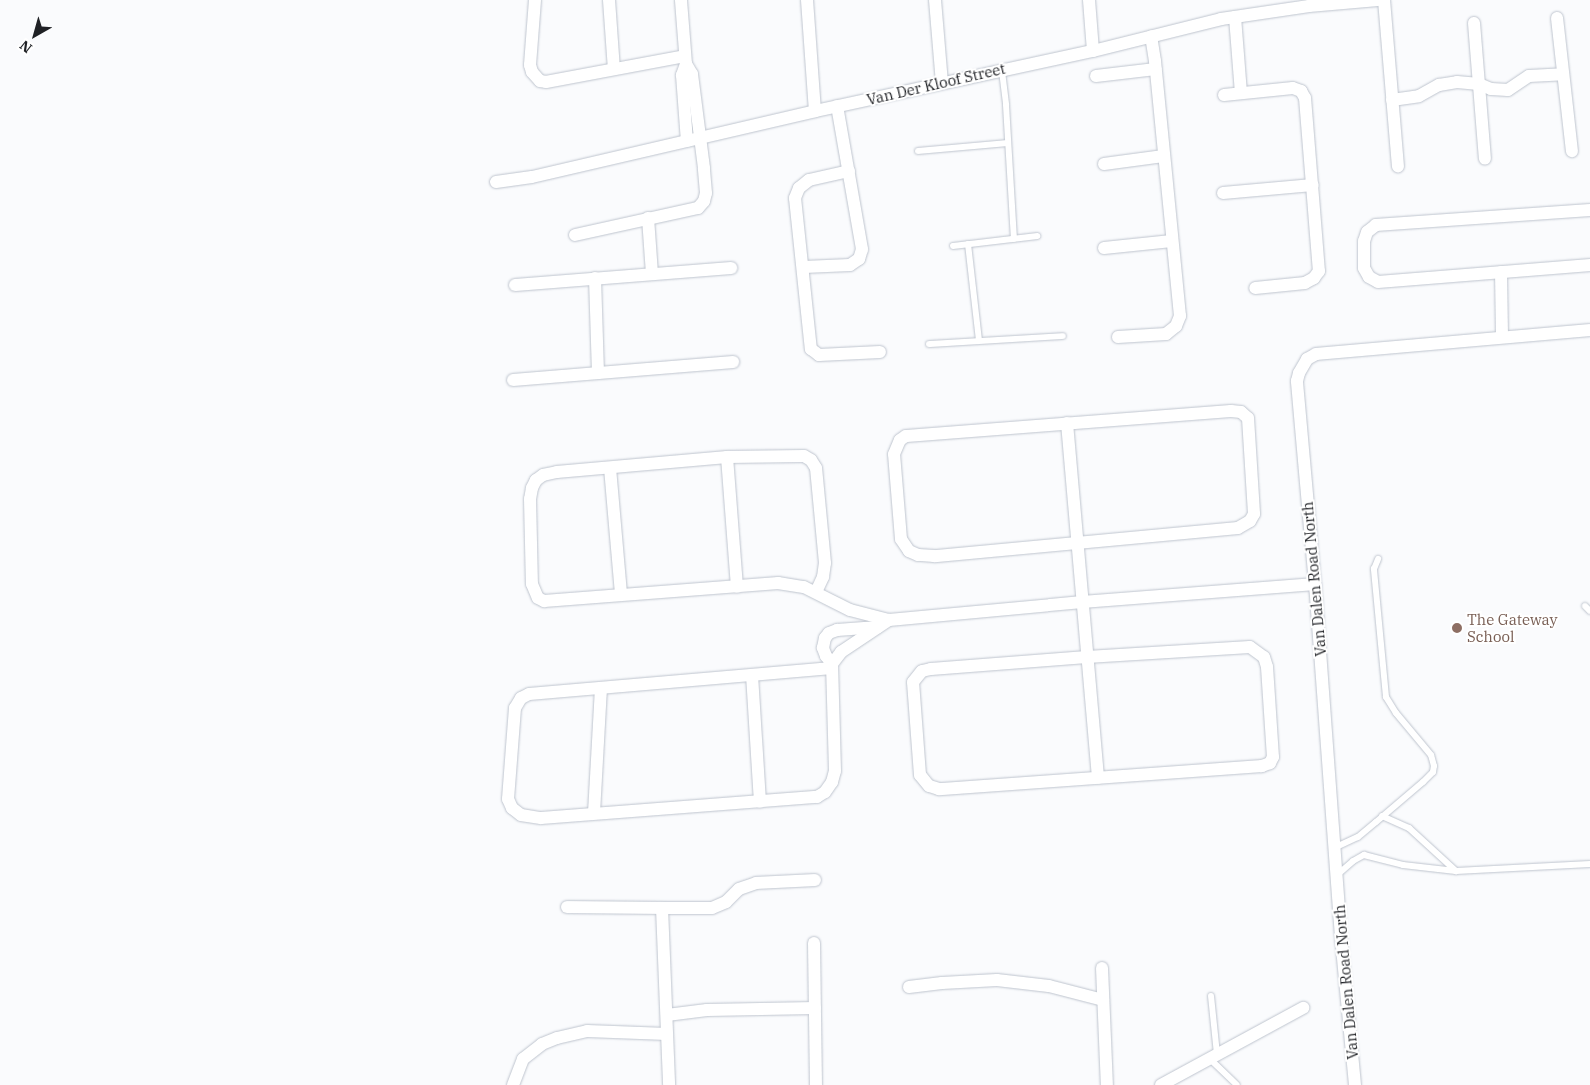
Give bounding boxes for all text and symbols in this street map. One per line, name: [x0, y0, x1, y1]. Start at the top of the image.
north arrow: [10, 10, 60, 60]
text: N: [16, 36, 36, 57]
street label: Van Der Kloof Street: [865, 59, 1007, 109]
street label: Van Dalen Road North: [1298, 501, 1330, 657]
place label: The Gateway School: [1467, 610, 1558, 645]
marker: The Gateway School: [1451, 622, 1463, 634]
street label: Van Dalen Road North: [1330, 904, 1362, 1060]

